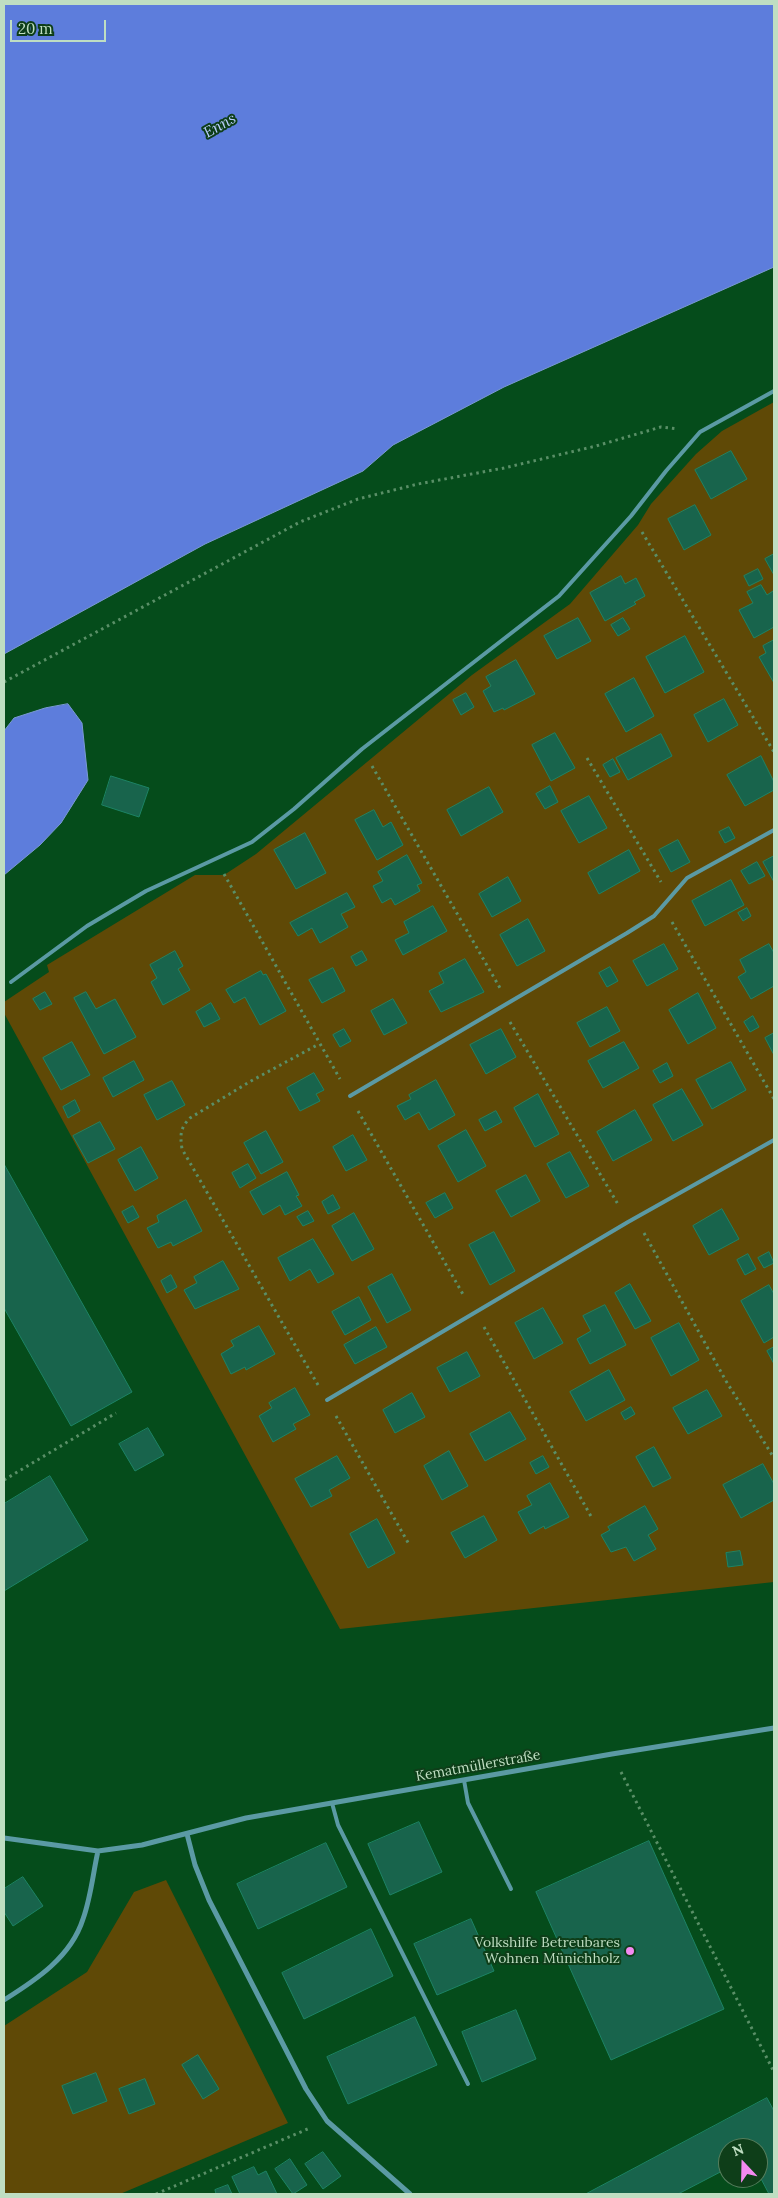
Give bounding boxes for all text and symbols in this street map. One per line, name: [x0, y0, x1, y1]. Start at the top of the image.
scale bar: [12, 10, 109, 42]
text: 20 m: [18, 19, 53, 38]
water label: Enns: [201, 110, 239, 142]
street label: Kematmüllerstraße: [414, 1747, 542, 1785]
place label: Volkshilfe Betreubares Wohnen Münichholz: [474, 1935, 620, 1968]
marker: Volkshilfe Betreubares Wohnen Münichholz: [624, 1945, 636, 1957]
north arrow: [718, 2138, 768, 2188]
text: N: [730, 2140, 746, 2160]

